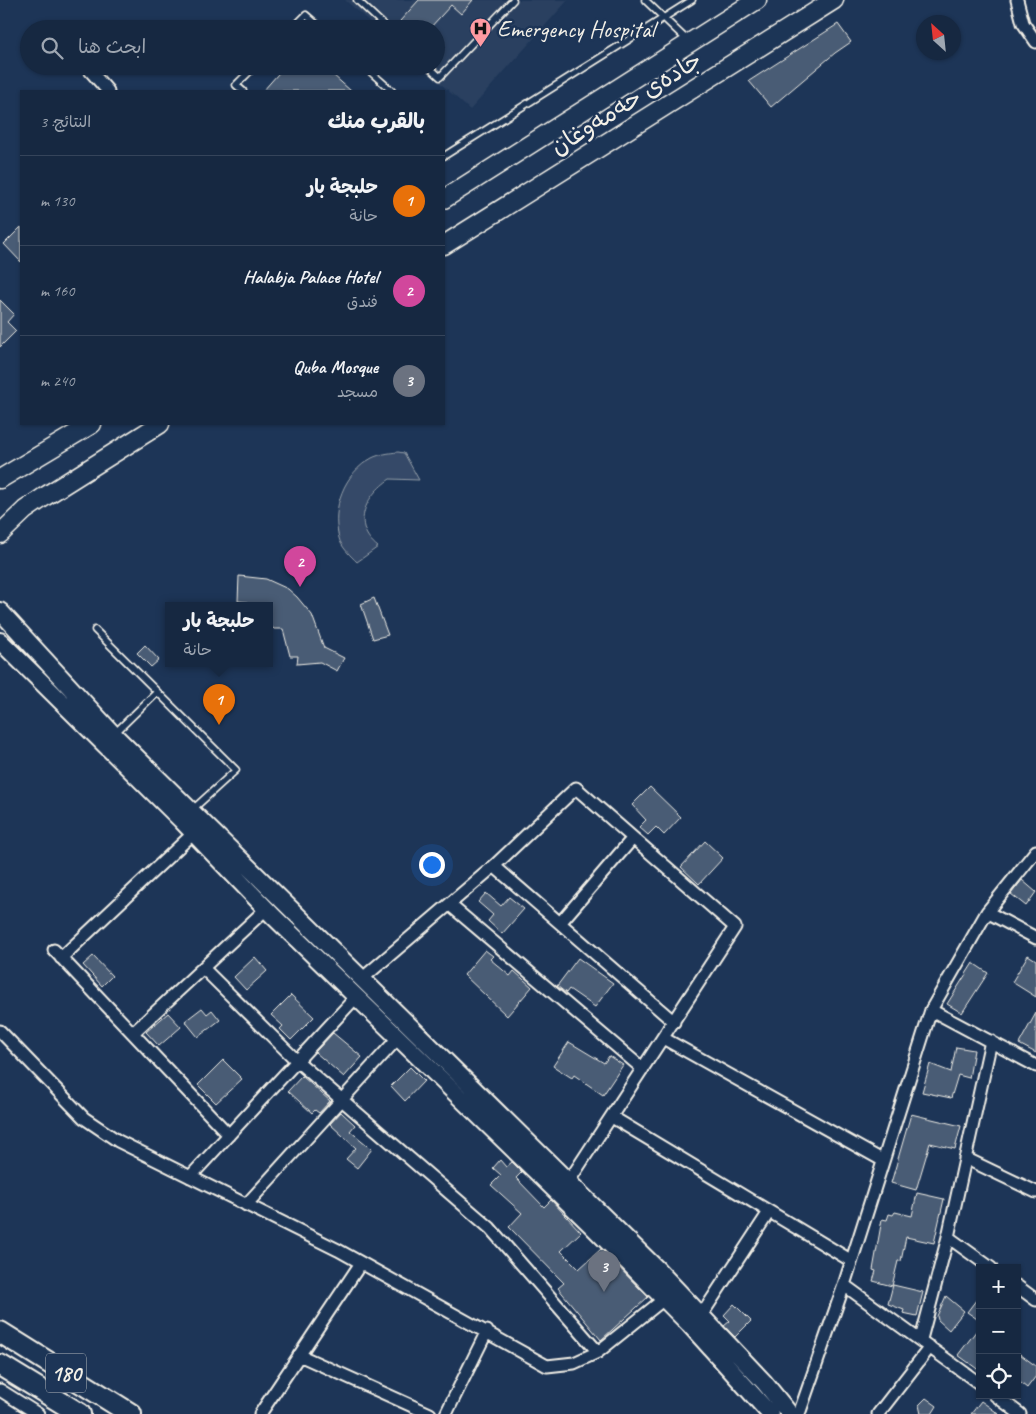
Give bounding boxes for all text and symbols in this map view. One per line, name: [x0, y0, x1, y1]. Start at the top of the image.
place label: Emergency Hospital: [497, 14, 658, 44]
north arrow: [916, 15, 961, 60]
hospital icon: Emergency Hospital: [469, 17, 493, 48]
search box: [20, 20, 445, 75]
icon: search: [38, 34, 66, 62]
text: ابحث هنا: [78, 35, 146, 59]
street label: جادەی حەمەوغان: [545, 45, 707, 161]
text: بالقرب منك: [328, 108, 425, 134]
text: النتائج: 3: [40, 112, 91, 132]
text: حلبجة بار: [307, 175, 378, 199]
text: 130 m: [40, 191, 74, 211]
text: 1: [405, 191, 413, 211]
text: حانة: [350, 206, 378, 226]
text: Halabja Palace Hotel: [243, 265, 378, 289]
text: 160 m: [40, 281, 74, 301]
text: 2: [405, 281, 413, 301]
text: فندق: [347, 292, 378, 312]
text: Quba Mosque: [293, 355, 378, 379]
text: 240 m: [40, 371, 74, 391]
text: 3: [405, 371, 413, 391]
text: مسجد: [337, 382, 378, 402]
pin: 2: [284, 546, 316, 587]
popup: [165, 602, 273, 667]
text: حلبجة بار: [184, 609, 255, 633]
text: حانة: [184, 640, 212, 660]
pin: 1: [203, 684, 235, 725]
your location: [419, 852, 445, 878]
pin: 3: [588, 1251, 620, 1292]
map controls: [976, 1264, 1021, 1399]
button: +: [976, 1264, 1021, 1309]
button: −: [976, 1309, 1021, 1354]
road number: 180: [46, 1354, 86, 1392]
button: locate: [976, 1354, 1021, 1399]

